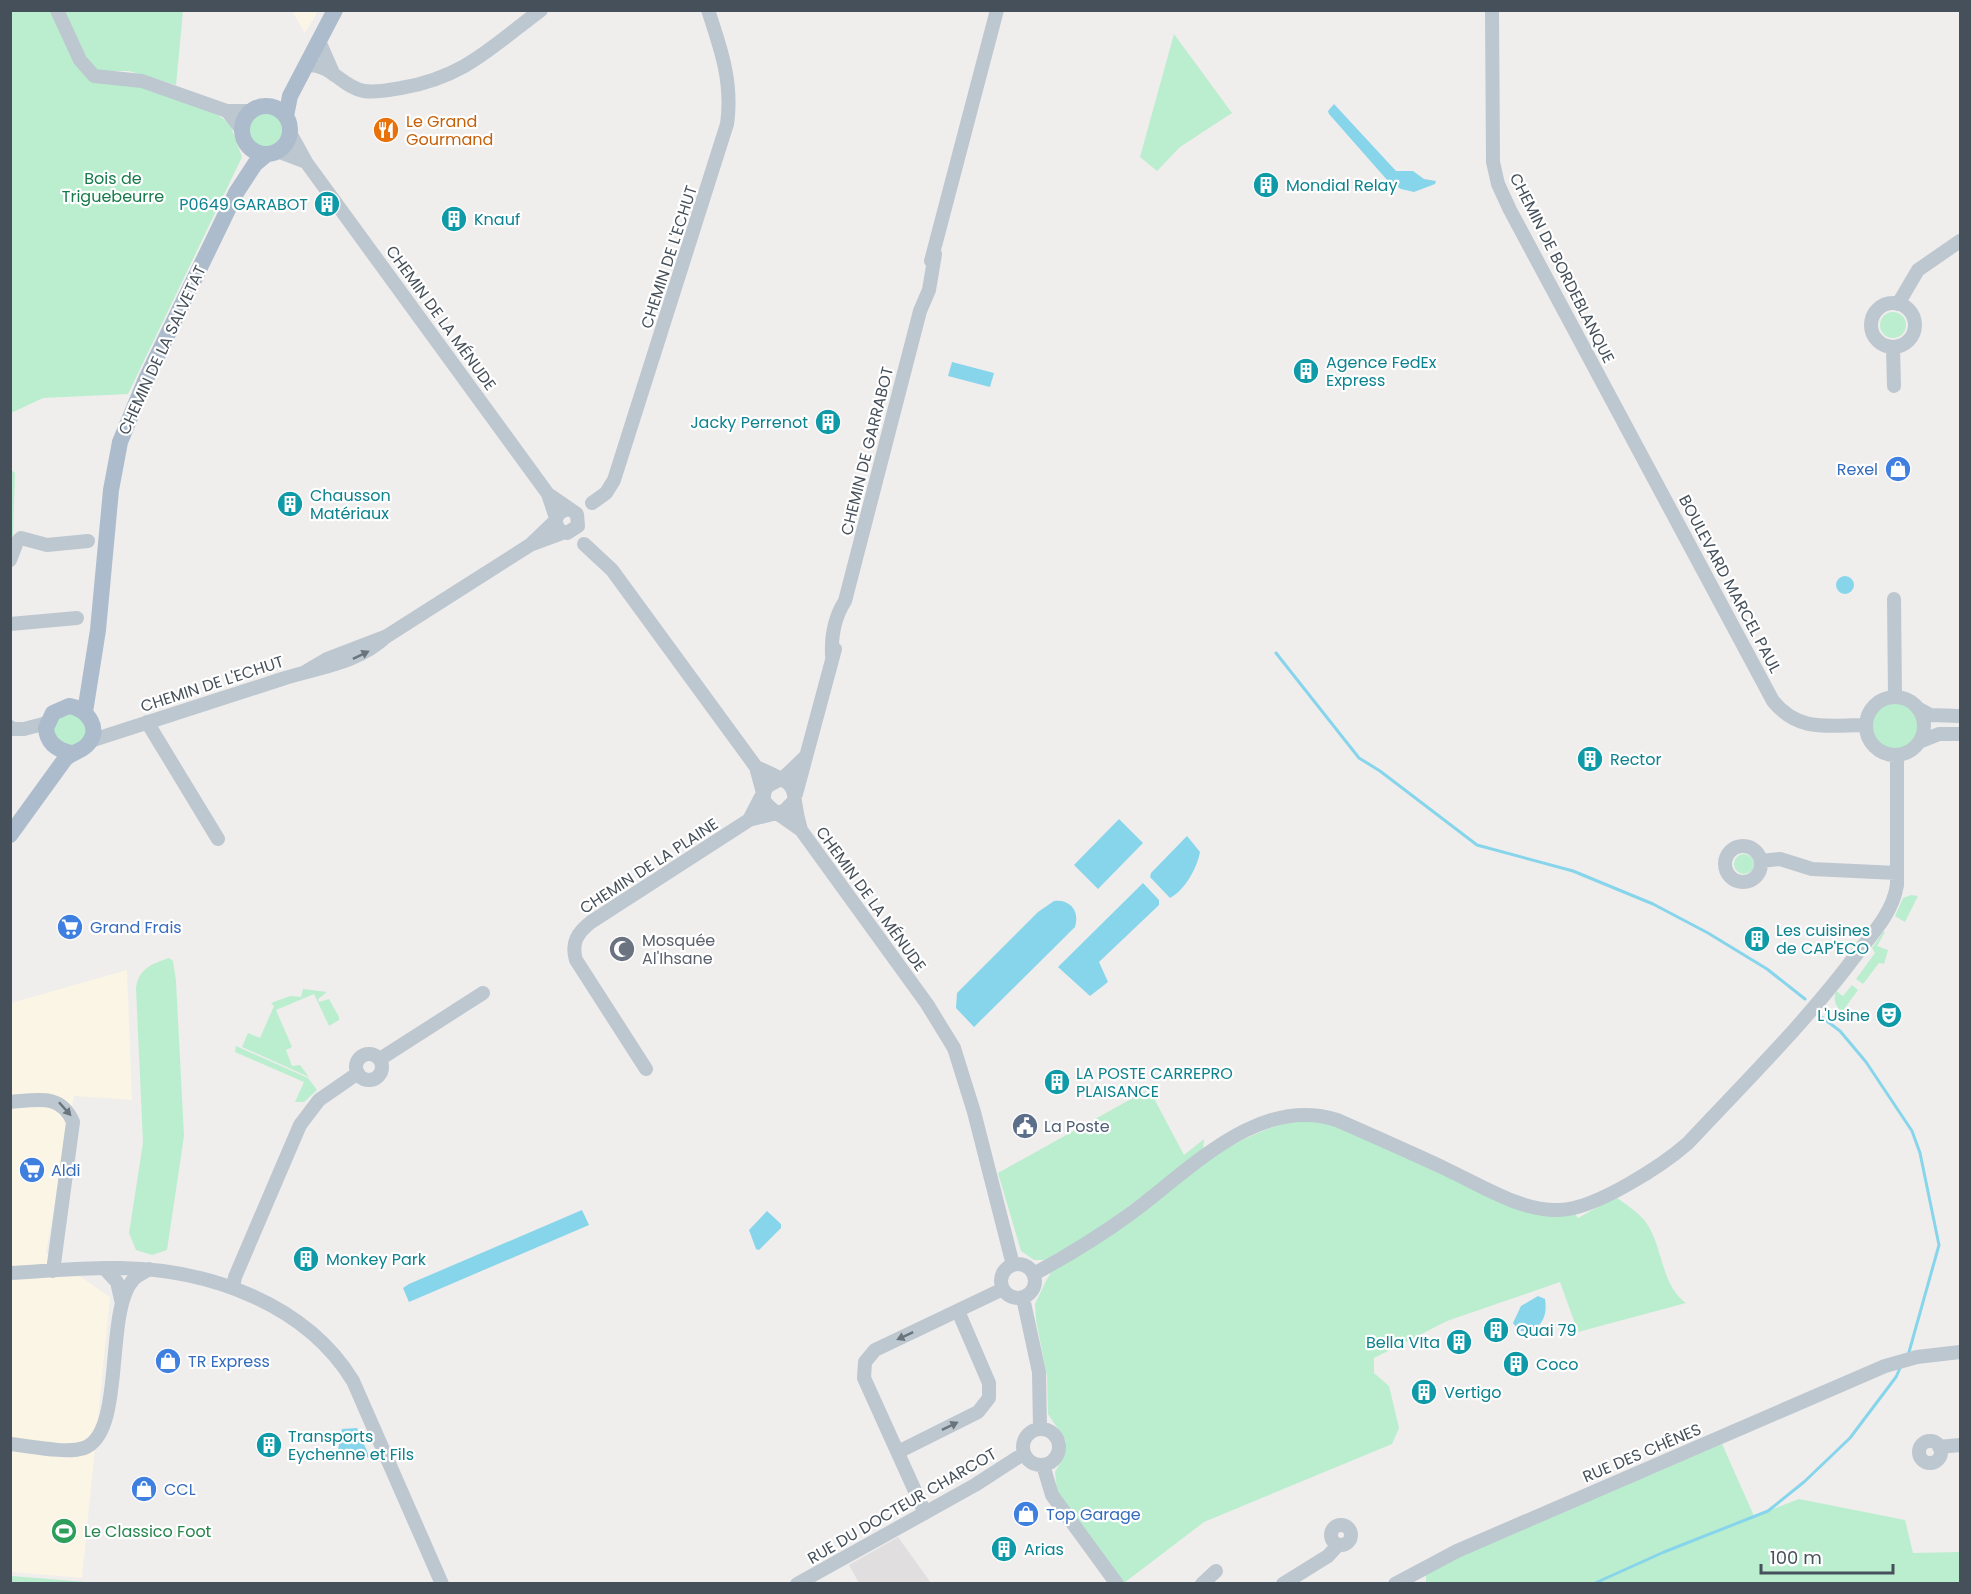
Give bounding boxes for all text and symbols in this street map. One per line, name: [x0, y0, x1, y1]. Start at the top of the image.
place label: Le Grand Gourmand: [406, 110, 493, 151]
restaurant icon: Le Grand Gourmand: [371, 115, 401, 145]
park label: Bois de Triguebeurre: [62, 167, 164, 208]
street label: CHEMIN DE BORDEBLANQUE: [1504, 169, 1620, 367]
building icon: Mondial Relay: [1251, 170, 1281, 200]
place label: Mondial Relay: [1286, 174, 1397, 197]
street label: CHEMIN DE L'ECHUT: [635, 182, 703, 332]
building icon: P0649 GARABOT: [312, 189, 342, 219]
place label: P0649 GARABOT: [179, 193, 308, 216]
building icon: Knauf: [439, 204, 469, 234]
place label: Knauf: [474, 208, 520, 231]
street label: CHEMIN DE LA MÉNUDE: [381, 241, 501, 395]
street label: CHEMIN DE LA SALVETAT: [113, 261, 212, 439]
place label: Agence FedEx Express: [1326, 351, 1437, 392]
building icon: Agence FedEx Express: [1291, 356, 1321, 386]
street label: CHEMIN DE GARRABOT: [835, 364, 899, 538]
building icon: Jacky Perrenot: [813, 407, 843, 437]
place label: Jacky Perrenot: [690, 411, 808, 434]
shop icon: Rexel: [1883, 454, 1913, 484]
place label: Rexel: [1837, 458, 1878, 481]
place label: Chausson Matériaux: [310, 484, 391, 525]
building icon: Chausson Matériaux: [275, 489, 305, 519]
street label: BOULEVARD MARCEL PAUL: [1673, 491, 1787, 677]
street label: CHEMIN DE L'ECHUT: [137, 650, 287, 718]
one-way arrow: [352, 650, 369, 660]
building icon: Rector: [1575, 744, 1605, 774]
place label: Rector: [1610, 748, 1661, 771]
street label: CHEMIN DE LA PLAINE: [575, 813, 723, 919]
street label: CHEMIN DE LA MÉNUDE: [811, 822, 931, 976]
supermarket icon: Grand Frais: [55, 912, 85, 942]
place label: Grand Frais: [90, 916, 182, 939]
place label: Les cuisines de CAP'ECO: [1776, 919, 1870, 960]
building icon: Les cuisines de CAP'ECO: [1742, 924, 1772, 954]
place label: Mosquée Al'Ihsane: [642, 929, 715, 970]
mosque icon: Mosquée Al'Ihsane: [607, 934, 637, 964]
theatre icon: L'Usine: [1874, 1000, 1904, 1030]
place label: L'Usine: [1817, 1004, 1870, 1027]
place label: LA POSTE CARREPRO PLAISANCE: [1076, 1062, 1233, 1103]
building icon: LA POSTE CARREPRO PLAISANCE: [1042, 1067, 1072, 1097]
one-way arrow: [58, 1102, 71, 1117]
public building icon: La Poste: [1010, 1111, 1040, 1141]
place label: La Poste: [1044, 1115, 1110, 1138]
supermarket icon: Aldi: [17, 1155, 47, 1185]
place label: Aldi: [51, 1159, 80, 1182]
building icon: Monkey Park: [291, 1244, 321, 1274]
place label: Monkey Park: [326, 1248, 427, 1271]
building icon: Quai 79: [1481, 1315, 1511, 1345]
place label: Quai 79: [1516, 1319, 1577, 1342]
building icon: Bella VIta: [1444, 1327, 1474, 1357]
one-way arrow: [896, 1331, 913, 1340]
place label: Bella VIta: [1366, 1331, 1440, 1354]
shop icon: TR Express: [153, 1346, 183, 1376]
building icon: Coco: [1501, 1349, 1531, 1379]
place label: TR Express: [188, 1350, 270, 1373]
place label: Coco: [1536, 1353, 1579, 1376]
building icon: Vertigo: [1409, 1377, 1439, 1407]
place label: Vertigo: [1444, 1381, 1502, 1404]
street label: RUE DES CHÊNES: [1579, 1418, 1705, 1488]
one-way arrow: [942, 1421, 959, 1430]
place label: Transports Eychenne et Fils: [288, 1425, 414, 1466]
building icon: Transports Eychenne et Fils: [254, 1430, 284, 1460]
street label: RUE DU DOCTEUR CHARCOT: [803, 1442, 1001, 1570]
shop icon: CCL: [129, 1474, 159, 1504]
place label: CCL: [164, 1478, 196, 1501]
shop icon: Top Garage: [1011, 1499, 1041, 1529]
place label: Top Garage: [1046, 1503, 1141, 1526]
sports icon: Le Classico Foot: [49, 1516, 79, 1546]
place label: Le Classico Foot: [84, 1520, 212, 1543]
building icon: Arias: [989, 1534, 1019, 1564]
scale bar: [1761, 1537, 1893, 1575]
place label: Arias: [1024, 1538, 1064, 1561]
text: 100 m: [1770, 1545, 1822, 1570]

